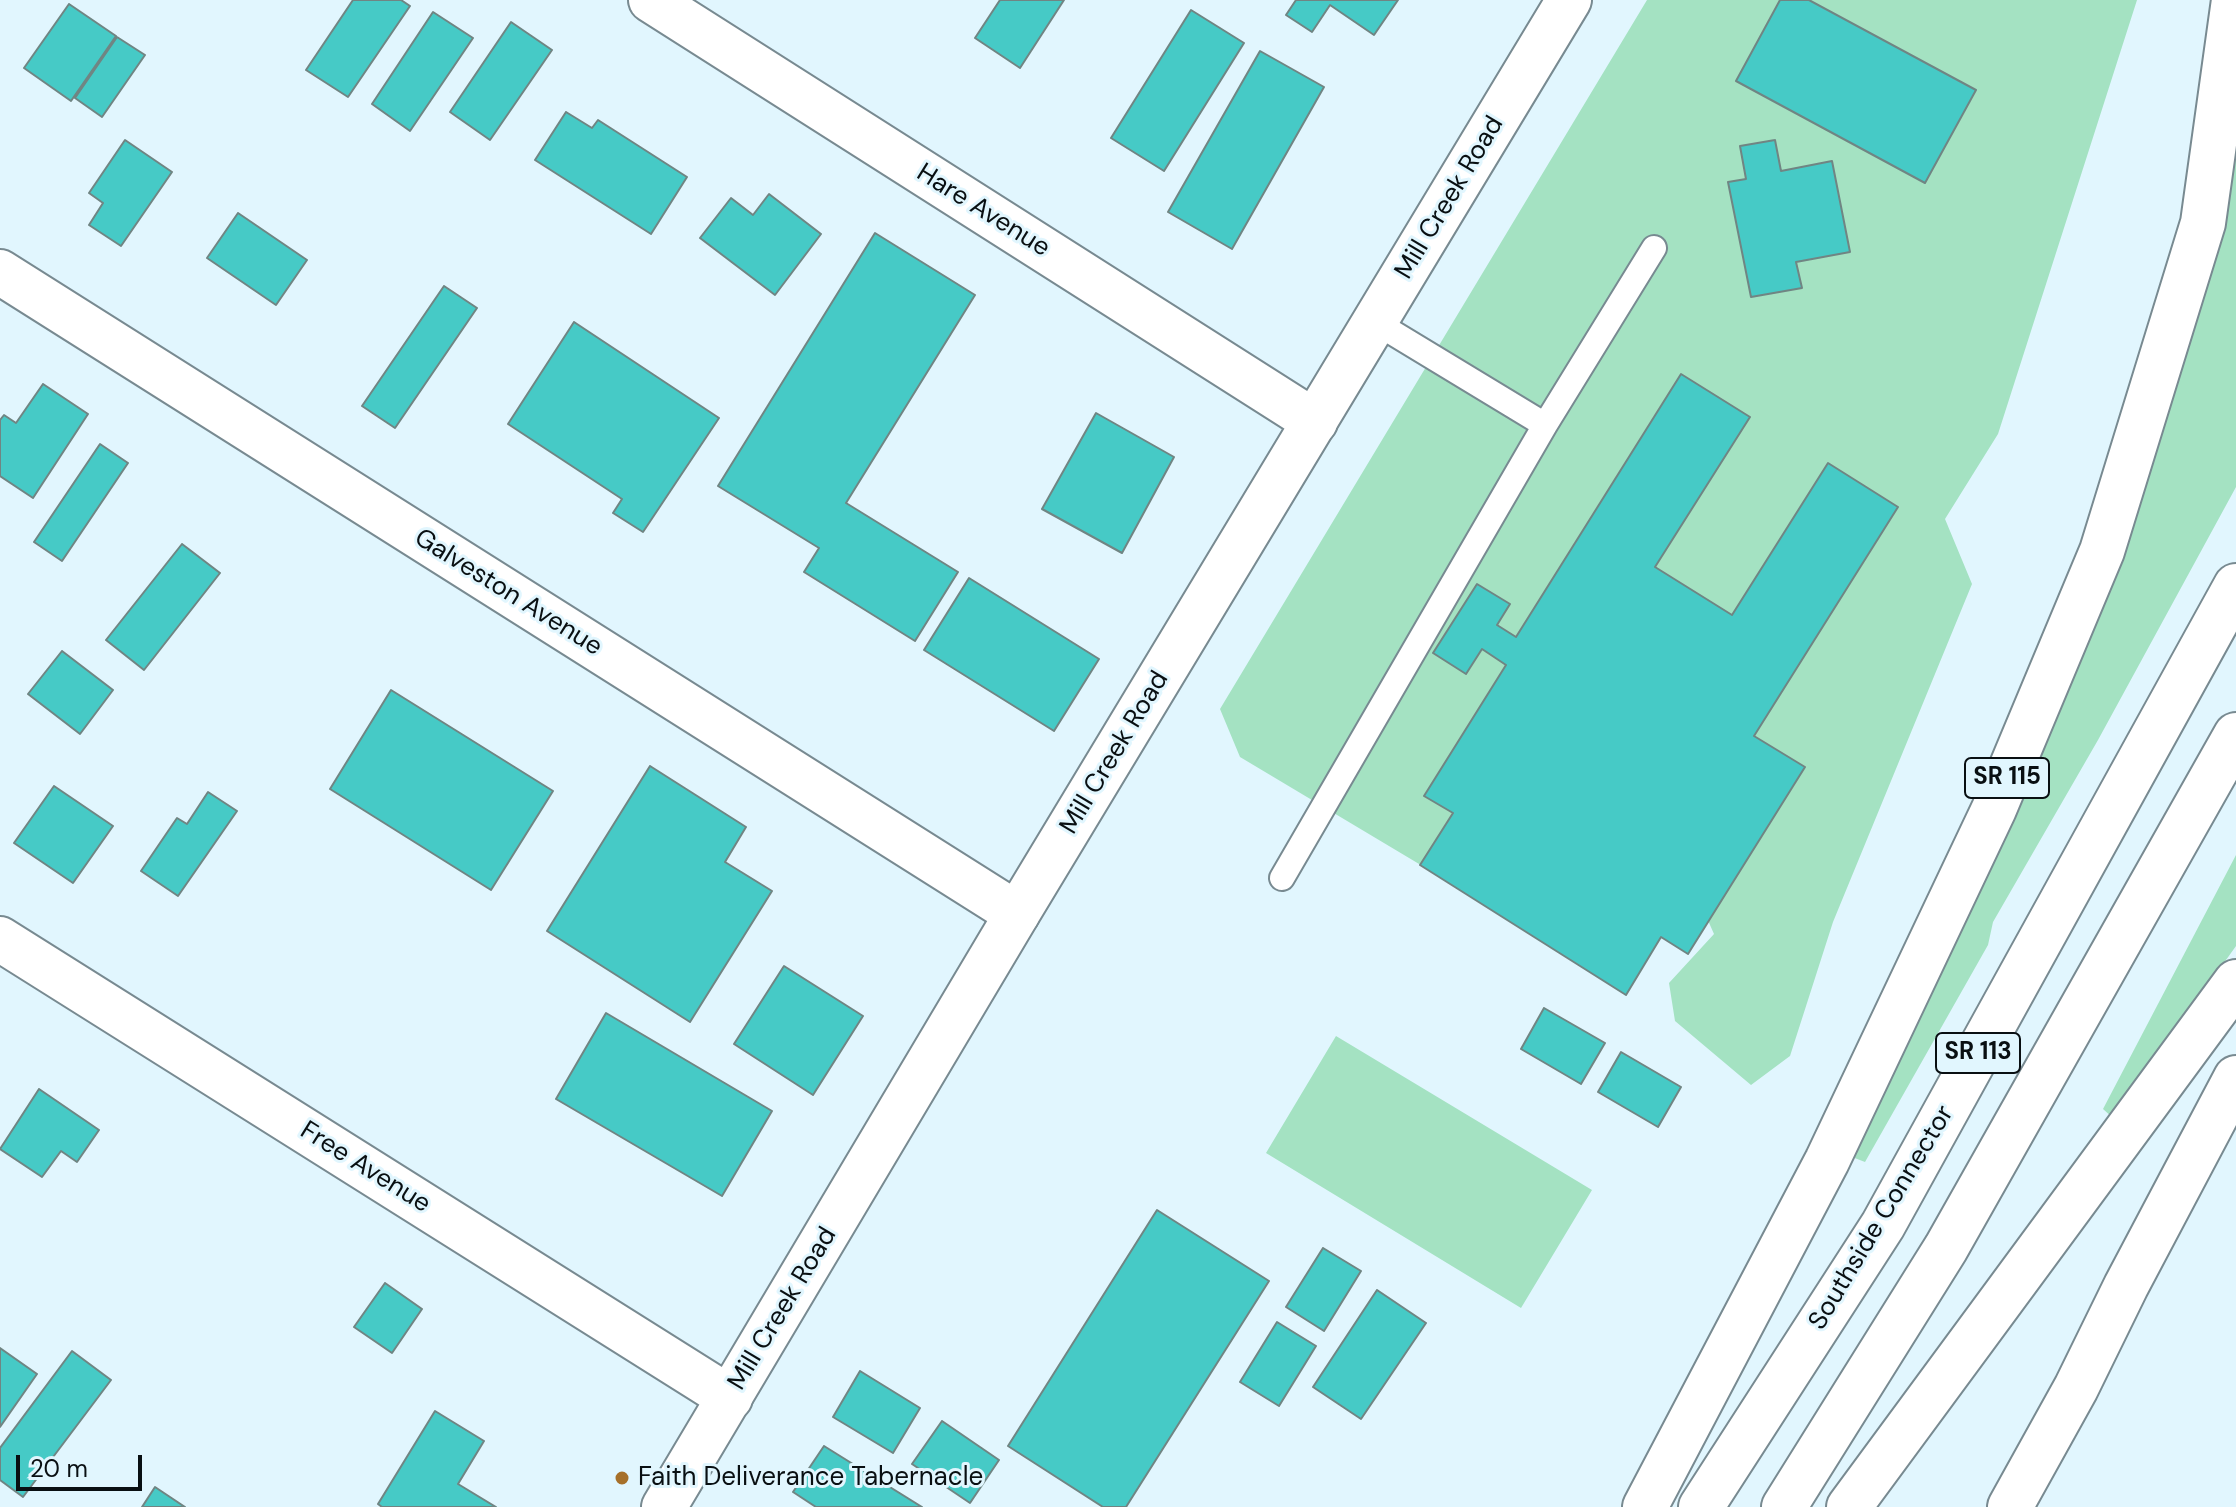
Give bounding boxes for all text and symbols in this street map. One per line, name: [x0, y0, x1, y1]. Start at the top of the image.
street label: Mill Creek Road: [1389, 111, 1511, 285]
street label: Hare Avenue: [911, 158, 1055, 264]
street label: Galveston Avenue: [408, 523, 608, 663]
street label: Mill Creek Road: [1054, 666, 1176, 840]
road number: SR 115: [1965, 758, 2049, 798]
road number: SR 113: [1936, 1033, 2020, 1073]
street label: Southside Connector: [1803, 1100, 1961, 1336]
street label: Free Avenue: [294, 1116, 436, 1220]
street label: Mill Creek Road: [722, 1222, 844, 1396]
scale bar: [20, 1439, 146, 1489]
text: 20 m: [30, 1453, 88, 1484]
place label: Faith Deliverance Tabernacle: [638, 1462, 983, 1494]
marker: Faith Deliverance Tabernacle: [613, 1469, 631, 1487]

